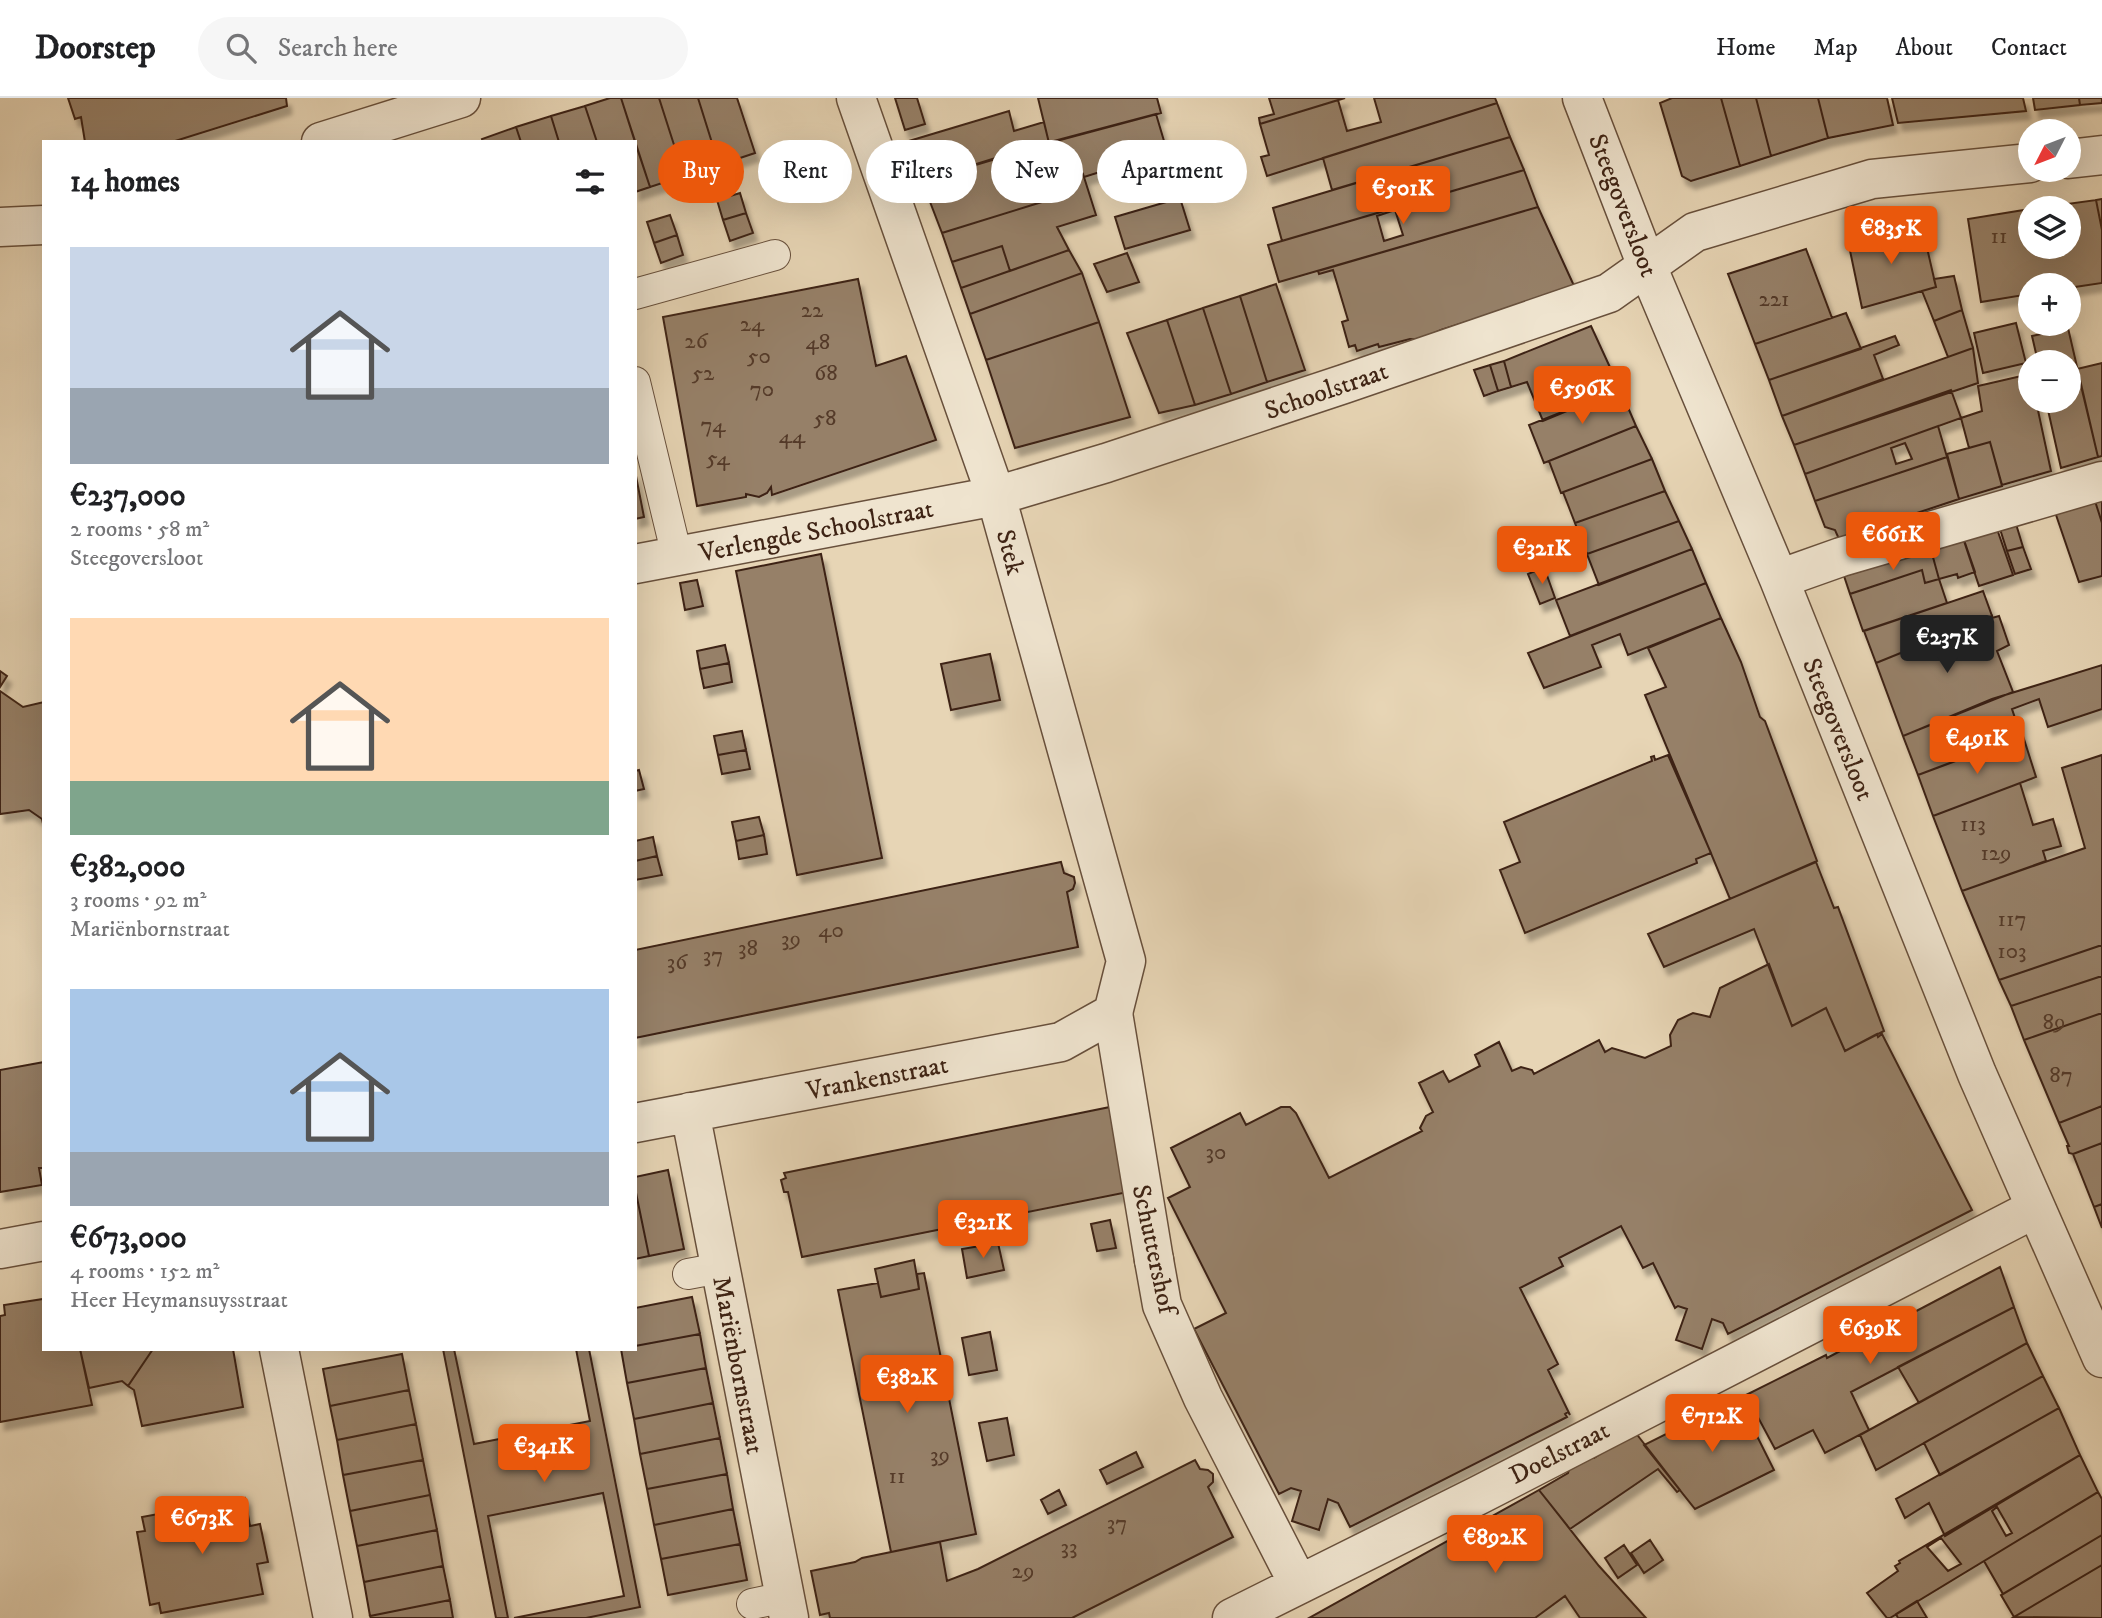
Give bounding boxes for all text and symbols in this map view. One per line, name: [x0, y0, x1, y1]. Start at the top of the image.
search box: [198, 17, 688, 80]
text: Doorstep: [35, 28, 156, 69]
icon: search: [222, 29, 260, 67]
text: Search here: [278, 32, 398, 65]
text: Home: [1716, 33, 1775, 63]
text: Map: [1813, 33, 1858, 63]
text: About: [1896, 33, 1953, 63]
text: Contact: [1991, 33, 2067, 63]
north arrow: [2018, 119, 2081, 182]
map controls: [2018, 119, 2081, 413]
street label: Steegoversloot: [1580, 129, 1665, 282]
chip: Buy: [658, 140, 744, 203]
chip: Rent: [758, 140, 852, 203]
chip: Filters: [866, 140, 977, 203]
chip: New: [991, 140, 1083, 203]
chip: Apartment: [1097, 140, 1247, 203]
icon: filters: [571, 163, 609, 201]
text: 14 homes: [70, 164, 180, 201]
pin: €501K: [1354, 166, 1452, 226]
text: €501K: [1372, 174, 1434, 203]
button: layers: [2018, 196, 2081, 259]
pin: €835K: [1842, 206, 1940, 266]
text: €835K: [1860, 214, 1922, 243]
house number: 11: [1991, 222, 2007, 251]
button: +: [2018, 273, 2081, 336]
house number: 221: [1758, 285, 1790, 314]
icon: home: [277, 292, 403, 418]
house number: 22: [801, 296, 824, 325]
house number: 24: [740, 310, 765, 339]
house number: 26: [684, 327, 709, 356]
house number: 48: [806, 328, 830, 357]
house number: 50: [747, 342, 771, 371]
button: −: [2018, 350, 2081, 413]
street label: Schoolstraat: [1260, 355, 1393, 428]
house number: 52: [692, 359, 715, 388]
house number: 68: [814, 359, 838, 388]
pin: €596K: [1533, 366, 1631, 426]
text: €596K: [1550, 374, 1614, 403]
house number: 70: [750, 375, 774, 404]
house number: 58: [814, 404, 836, 433]
house number: 74: [701, 411, 726, 440]
house number: 44: [779, 422, 806, 451]
house number: 54: [706, 444, 730, 473]
text: €237,000: [70, 478, 186, 515]
street label: Verlengde Schoolstraat: [695, 493, 936, 571]
pin: €661K: [1844, 512, 1942, 572]
text: 2 rooms · 58 m²: [70, 515, 209, 544]
text: €661K: [1862, 520, 1924, 549]
street label: Stek: [988, 526, 1031, 579]
pin: €321K: [1493, 526, 1591, 586]
text: €321K: [1513, 534, 1571, 563]
text: Steegoversloot: [70, 544, 203, 573]
pin: €237K: [1898, 616, 1996, 675]
text: €237K: [1916, 623, 1978, 652]
street label: Steegoversloot: [1794, 654, 1881, 806]
icon: home: [277, 663, 403, 789]
pin: €491K: [1928, 716, 2026, 776]
text: €491K: [1946, 724, 2008, 753]
house number: 113: [1960, 810, 1986, 839]
house number: 129: [1980, 839, 2012, 868]
text: €382,000: [70, 849, 185, 886]
text: 3 rooms · 92 m²: [70, 886, 207, 915]
house number: 117: [1997, 905, 2027, 934]
text: Mariënbornstraat: [70, 915, 230, 944]
house number: 40: [818, 916, 844, 945]
house number: 39: [781, 925, 801, 954]
house number: 38: [738, 934, 758, 963]
house number: 103: [1997, 937, 2027, 966]
house number: 37: [703, 941, 723, 970]
house number: 36: [667, 948, 688, 977]
house number: 89: [2043, 1008, 2066, 1037]
icon: home: [277, 1034, 403, 1160]
street label: Vrankenstraat: [803, 1049, 951, 1109]
house number: 87: [2049, 1061, 2073, 1090]
house number: 30: [1206, 1138, 1226, 1167]
street label: Schuttershof: [1124, 1182, 1184, 1320]
pin: €321K: [934, 1200, 1032, 1260]
text: €321K: [954, 1208, 1012, 1237]
text: €673,000: [70, 1220, 187, 1257]
text: 4 rooms · 152 m²: [70, 1257, 219, 1286]
street label: Mariënbornstraat: [704, 1273, 771, 1457]
text: Heer Heymansuysstraat: [70, 1286, 288, 1315]
pin: €639K: [1821, 1306, 1919, 1366]
text: €639K: [1839, 1314, 1901, 1343]
pin: €382K: [858, 1356, 956, 1415]
text: €382K: [876, 1363, 938, 1392]
pin: €712K: [1663, 1394, 1761, 1454]
text: €712K: [1681, 1402, 1743, 1431]
street label: Doelstraat: [1504, 1414, 1615, 1492]
pin: €341K: [495, 1424, 593, 1484]
text: €341K: [514, 1432, 574, 1461]
house number: 39: [930, 1441, 950, 1470]
house number: 11: [889, 1462, 905, 1491]
pin: €673K: [153, 1496, 251, 1556]
text: €673K: [171, 1504, 233, 1533]
house number: 37: [1107, 1509, 1127, 1538]
pin: €892K: [1446, 1516, 1544, 1575]
text: €892K: [1463, 1523, 1527, 1552]
house number: 33: [1060, 1533, 1078, 1562]
house number: 29: [1012, 1557, 1034, 1586]

